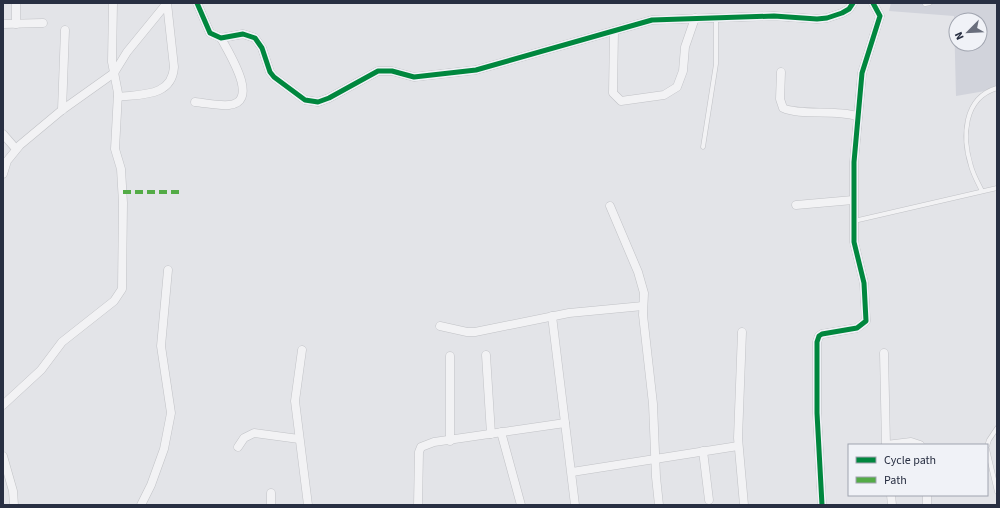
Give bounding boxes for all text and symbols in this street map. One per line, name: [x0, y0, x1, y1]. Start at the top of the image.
north arrow: [948, 12, 988, 52]
text: N: [951, 29, 968, 42]
legend: [848, 444, 988, 496]
text: Cycle path: [884, 452, 936, 469]
text: Path: [884, 472, 907, 489]

